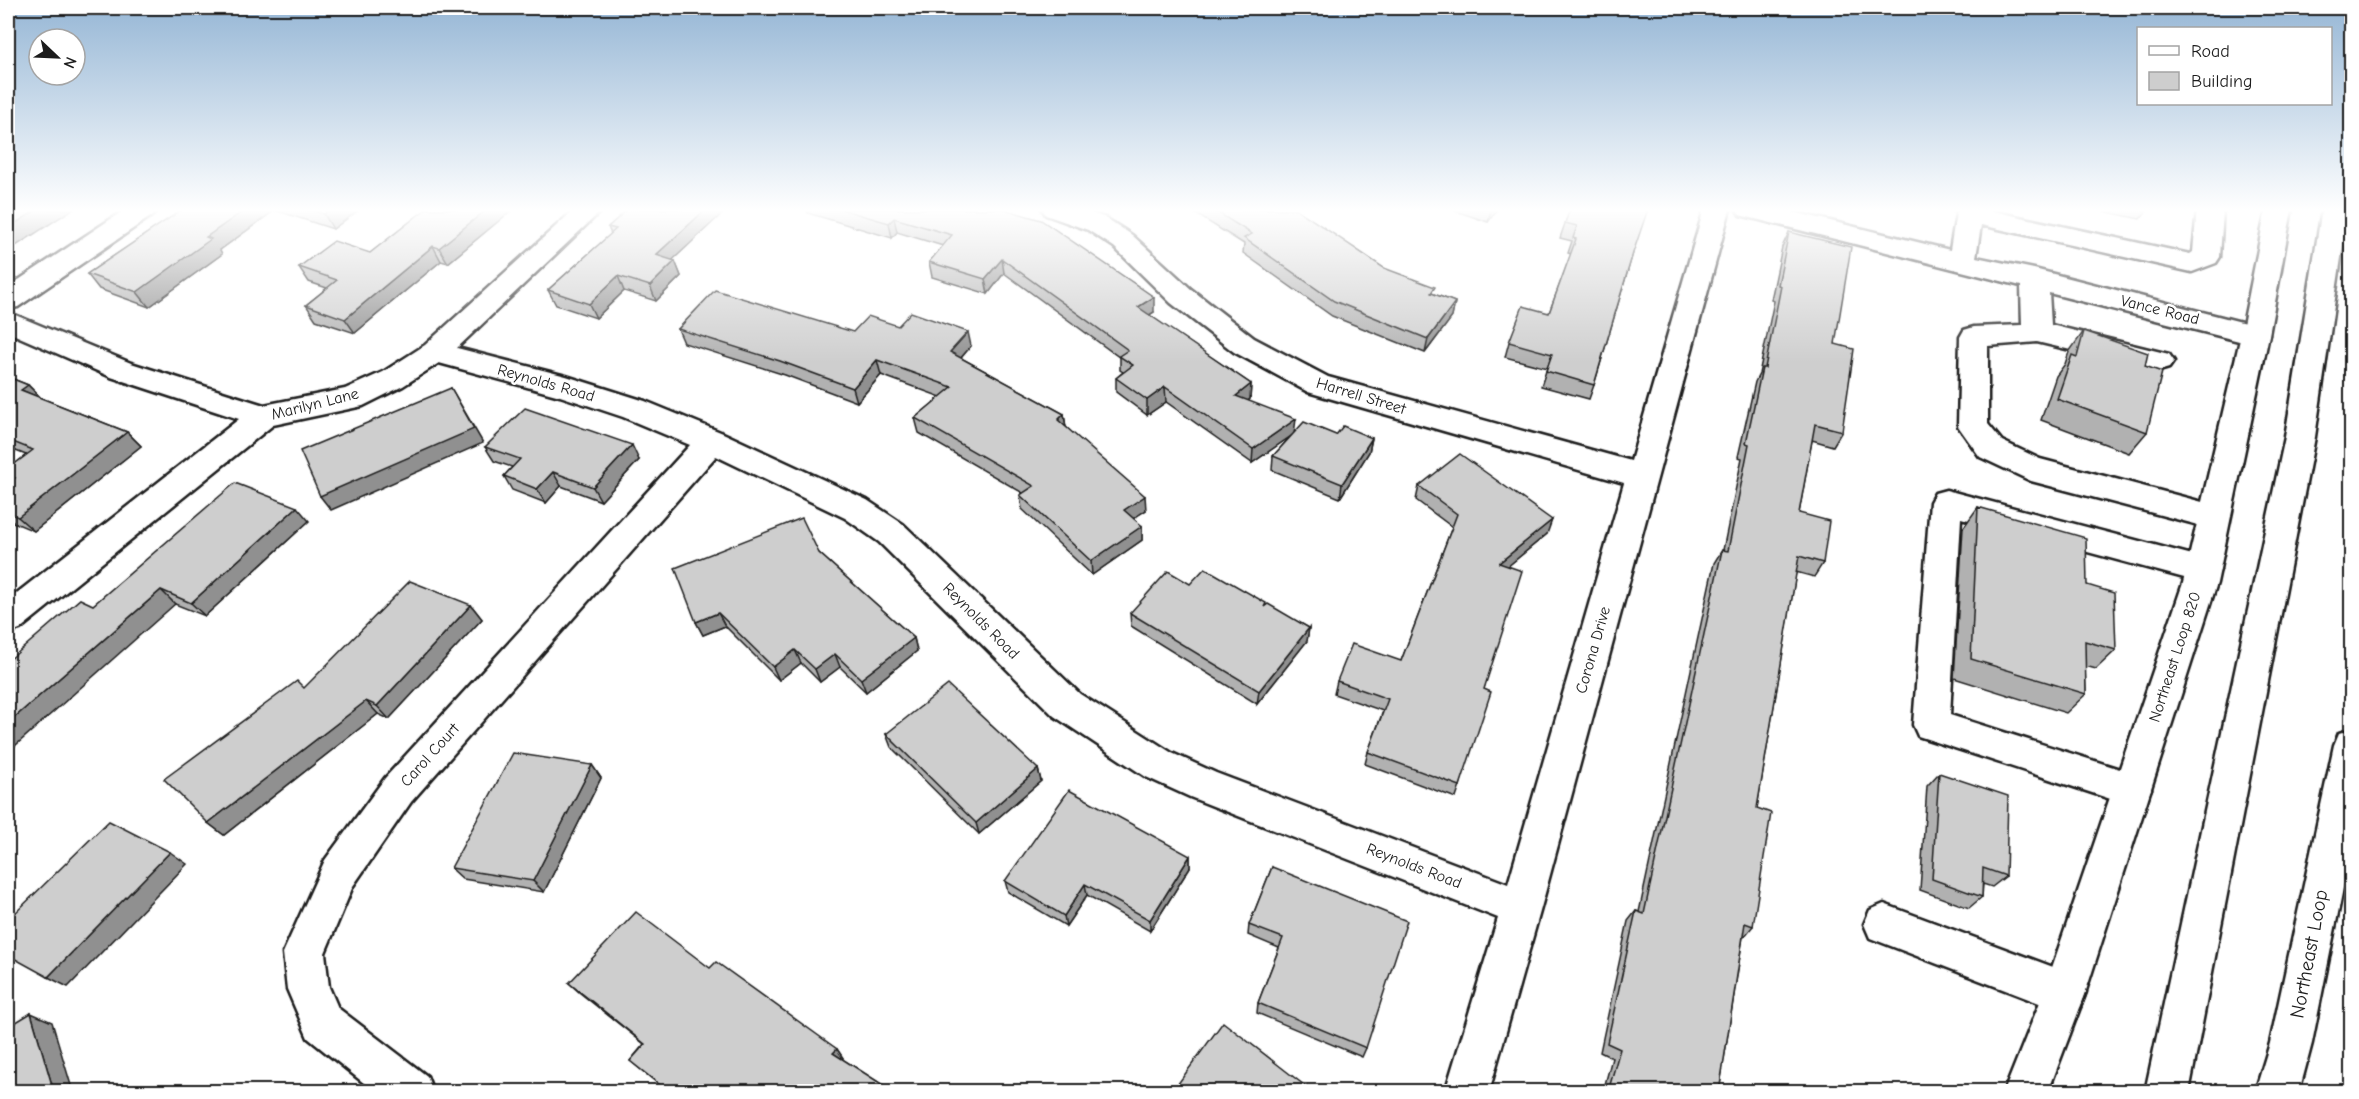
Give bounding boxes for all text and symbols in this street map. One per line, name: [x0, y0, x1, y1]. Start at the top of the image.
north arrow: [27, 27, 87, 87]
legend: [2137, 27, 2332, 105]
text: Road: [2191, 41, 2230, 62]
text: N: [60, 54, 80, 71]
text: Building: [2191, 71, 2253, 92]
street label: Vance Road: [2119, 292, 2201, 328]
street label: Reynolds Road: [495, 361, 597, 405]
street label: Harrell Street: [1314, 374, 1408, 418]
street label: Marilyn Lane: [269, 384, 361, 424]
street label: Reynolds Road: [939, 579, 1023, 663]
street label: Northeast Loop 820: [2145, 589, 2205, 725]
street label: Corona Drive: [1572, 604, 1614, 696]
street label: Carol Court: [397, 719, 463, 790]
street label: Reynolds Road: [1364, 840, 1464, 892]
street label: Northeast Loop: [2285, 888, 2333, 1020]

